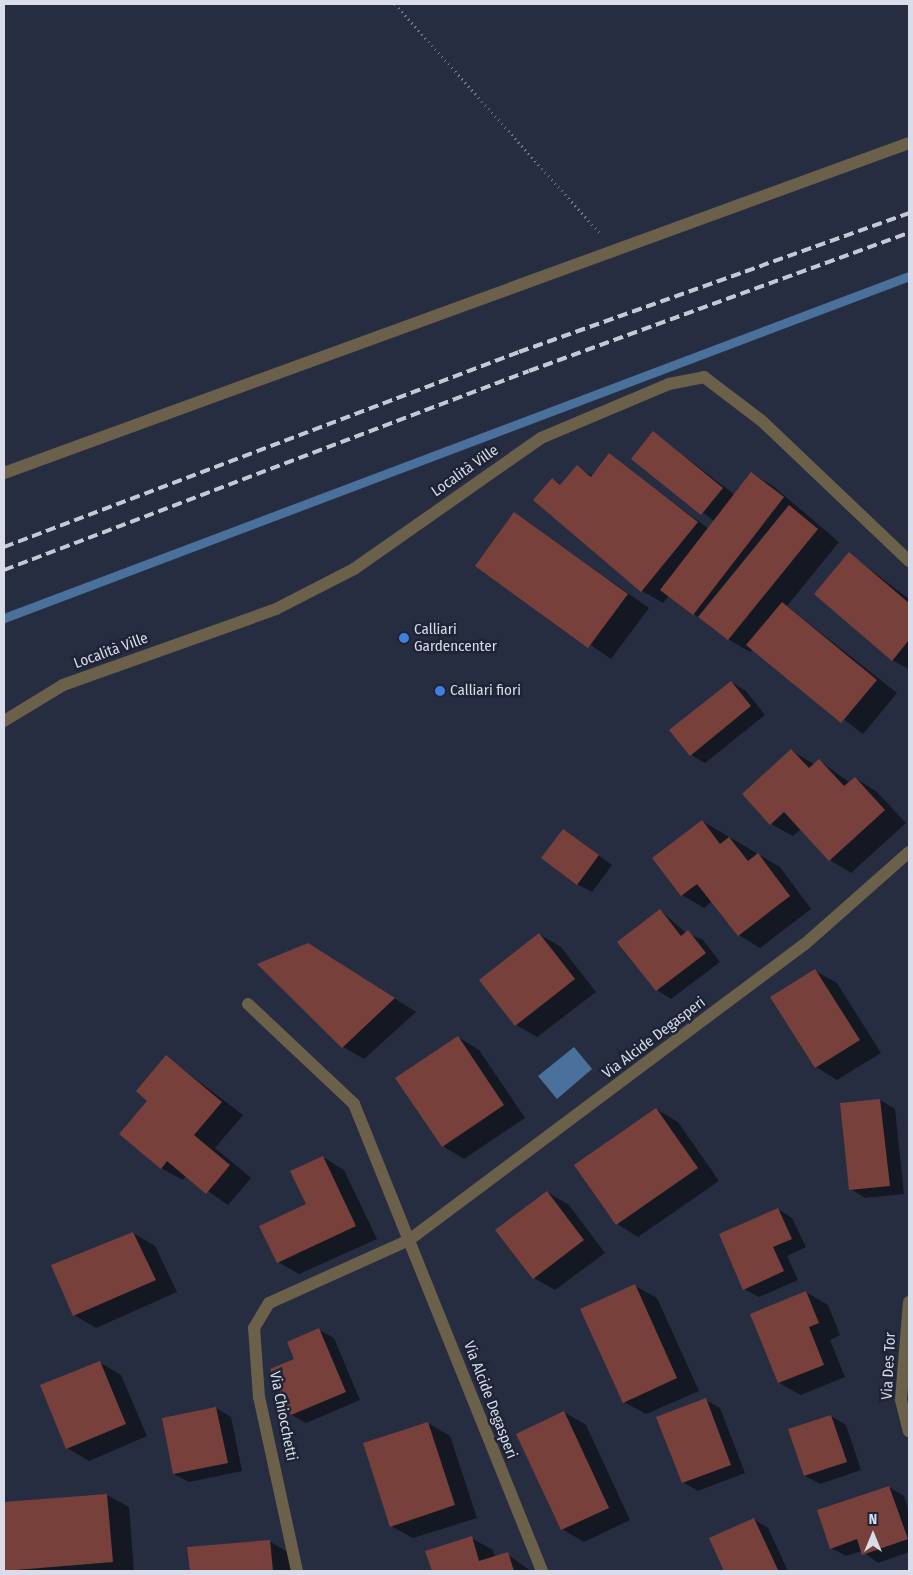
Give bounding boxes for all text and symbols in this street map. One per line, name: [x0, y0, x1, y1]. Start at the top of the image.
street label: Località Ville: [428, 441, 502, 501]
place label: Calliari Gardencenter: [414, 620, 497, 655]
street label: Località Ville: [71, 629, 151, 673]
marker: Calliari Gardencenter: [398, 632, 410, 644]
place label: Calliari fiori: [450, 682, 521, 700]
marker: Calliari fiori: [434, 685, 446, 697]
street label: Via Alcide Degasperi: [599, 993, 709, 1083]
street label: Via Des Tor: [878, 1332, 900, 1400]
street label: Via Alcide Degasperi: [459, 1339, 521, 1461]
street label: Via Chiocchetti: [266, 1370, 300, 1462]
north arrow: [848, 1510, 898, 1560]
text: N: [869, 1511, 877, 1528]

